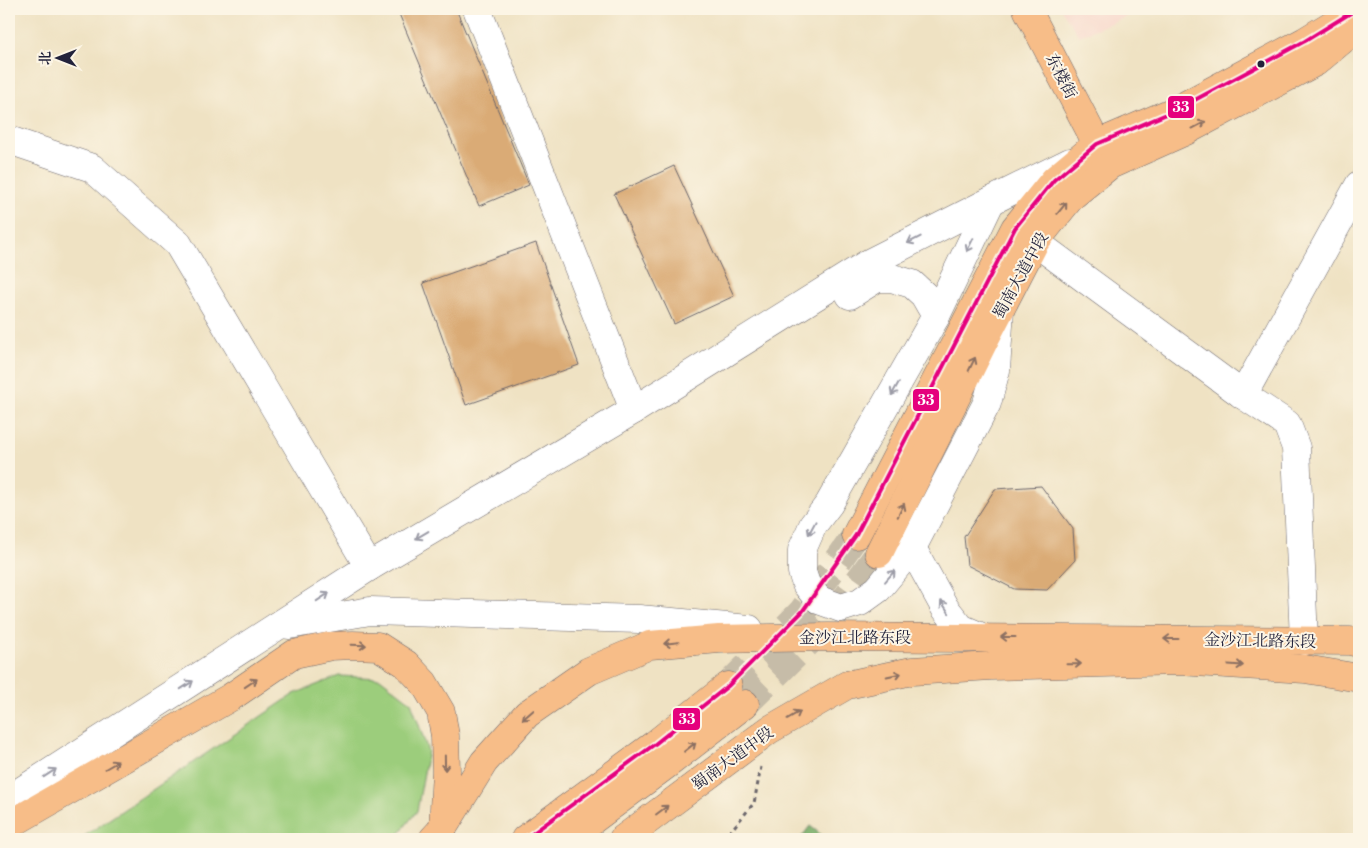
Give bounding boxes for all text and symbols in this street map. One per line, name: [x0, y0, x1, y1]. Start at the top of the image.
north arrow: [32, 32, 82, 82]
text: 北: [37, 51, 55, 65]
street label: 东楼街: [1041, 51, 1081, 102]
unlabelled marker: [1256, 59, 1266, 69]
line badge: 33: [1167, 95, 1195, 119]
text: 33: [1173, 99, 1189, 117]
one-way arrow: [1191, 120, 1206, 130]
one-way arrow: [1056, 202, 1067, 215]
street label: 蜀南大道中段: [989, 229, 1053, 322]
one-way arrow: [906, 235, 921, 245]
one-way arrow: [965, 237, 975, 252]
one-way arrow: [968, 357, 978, 372]
one-way arrow: [889, 381, 899, 395]
line badge: 33: [912, 388, 940, 412]
text: 33: [918, 392, 934, 410]
one-way arrow: [896, 502, 906, 517]
one-way arrow: [807, 521, 817, 536]
one-way arrow: [416, 531, 430, 541]
one-way arrow: [884, 570, 896, 583]
one-way arrow: [316, 592, 330, 602]
one-way arrow: [940, 600, 950, 614]
street label: 金沙江北路东段: [799, 628, 911, 648]
street label: 金沙江北路东段: [1204, 630, 1316, 652]
one-way arrow: [1001, 632, 1017, 642]
one-way arrow: [1163, 634, 1179, 643]
one-way arrow: [663, 638, 679, 648]
one-way arrow: [351, 641, 367, 650]
one-way arrow: [1065, 659, 1081, 669]
one-way arrow: [1228, 660, 1244, 670]
one-way arrow: [886, 670, 902, 679]
one-way arrow: [244, 678, 258, 688]
one-way arrow: [179, 680, 193, 690]
line badge: 33: [672, 707, 701, 731]
one-way arrow: [521, 709, 534, 720]
one-way arrow: [786, 710, 800, 720]
text: 33: [679, 711, 695, 729]
street label: 蜀南大道中段: [688, 723, 777, 795]
one-way arrow: [683, 742, 697, 752]
one-way arrow: [441, 754, 450, 770]
one-way arrow: [104, 760, 118, 770]
one-way arrow: [42, 768, 56, 778]
one-way arrow: [655, 805, 669, 815]

